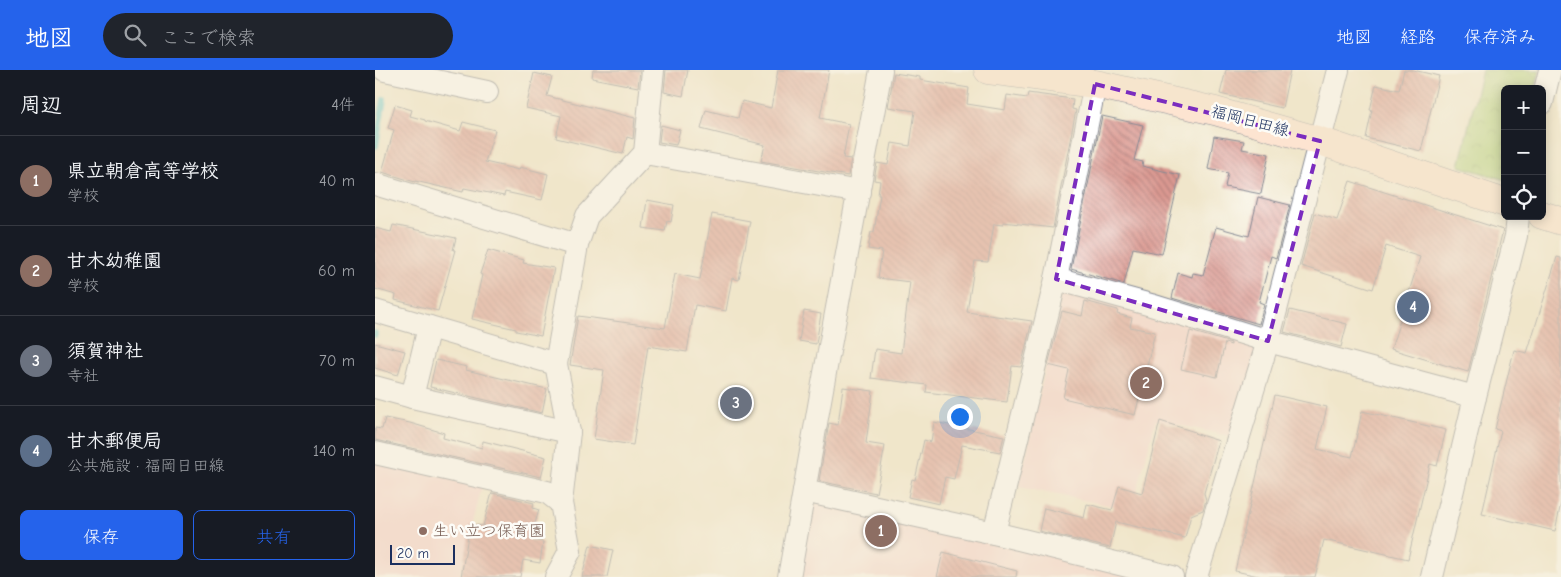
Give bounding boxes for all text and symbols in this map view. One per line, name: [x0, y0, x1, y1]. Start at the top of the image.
search box: [103, 13, 453, 58]
icon: search: [121, 21, 149, 49]
text: 地図: [25, 24, 73, 52]
text: ここで検索: [161, 27, 256, 49]
text: 地図: [1336, 27, 1372, 48]
text: 経路: [1400, 27, 1436, 48]
text: 保存済み: [1464, 27, 1536, 48]
map controls: [1501, 85, 1546, 220]
button: +: [1501, 85, 1546, 130]
text: 周辺: [20, 93, 62, 117]
text: 4件: [331, 96, 355, 114]
street label: 福岡日田線: [1209, 102, 1291, 140]
button: −: [1501, 130, 1546, 175]
text: 県立朝倉高等学校: [67, 160, 219, 182]
text: 1: [33, 172, 39, 190]
text: 40 m: [319, 172, 355, 190]
button: locate: [1501, 175, 1546, 220]
text: 学校: [67, 187, 99, 205]
text: 甘木幼稚園: [67, 250, 162, 272]
text: 2: [32, 262, 40, 280]
text: 60 m: [318, 262, 355, 280]
text: 学校: [67, 277, 99, 295]
pin: 4: [1397, 288, 1429, 326]
text: 須賀神社: [67, 340, 143, 362]
text: 3: [32, 352, 40, 370]
text: 70 m: [319, 352, 355, 370]
pin: 2: [1130, 364, 1162, 402]
text: 寺社: [67, 367, 99, 385]
pin: 3: [720, 384, 752, 422]
your location: [947, 404, 973, 430]
text: 甘木郵便局: [67, 430, 162, 452]
text: 4: [32, 442, 40, 460]
text: 140 m: [313, 442, 355, 460]
text: 公共施設 · 福岡日田線: [67, 457, 225, 475]
button: 保存: [20, 510, 183, 560]
button: 共有: [193, 510, 355, 560]
pin: 1: [865, 512, 897, 550]
place label: 生い立つ保育園: [433, 522, 545, 540]
marker: 生い立つ保育園: [417, 525, 429, 537]
scale bar: [390, 542, 455, 565]
text: 20 m: [397, 545, 429, 562]

